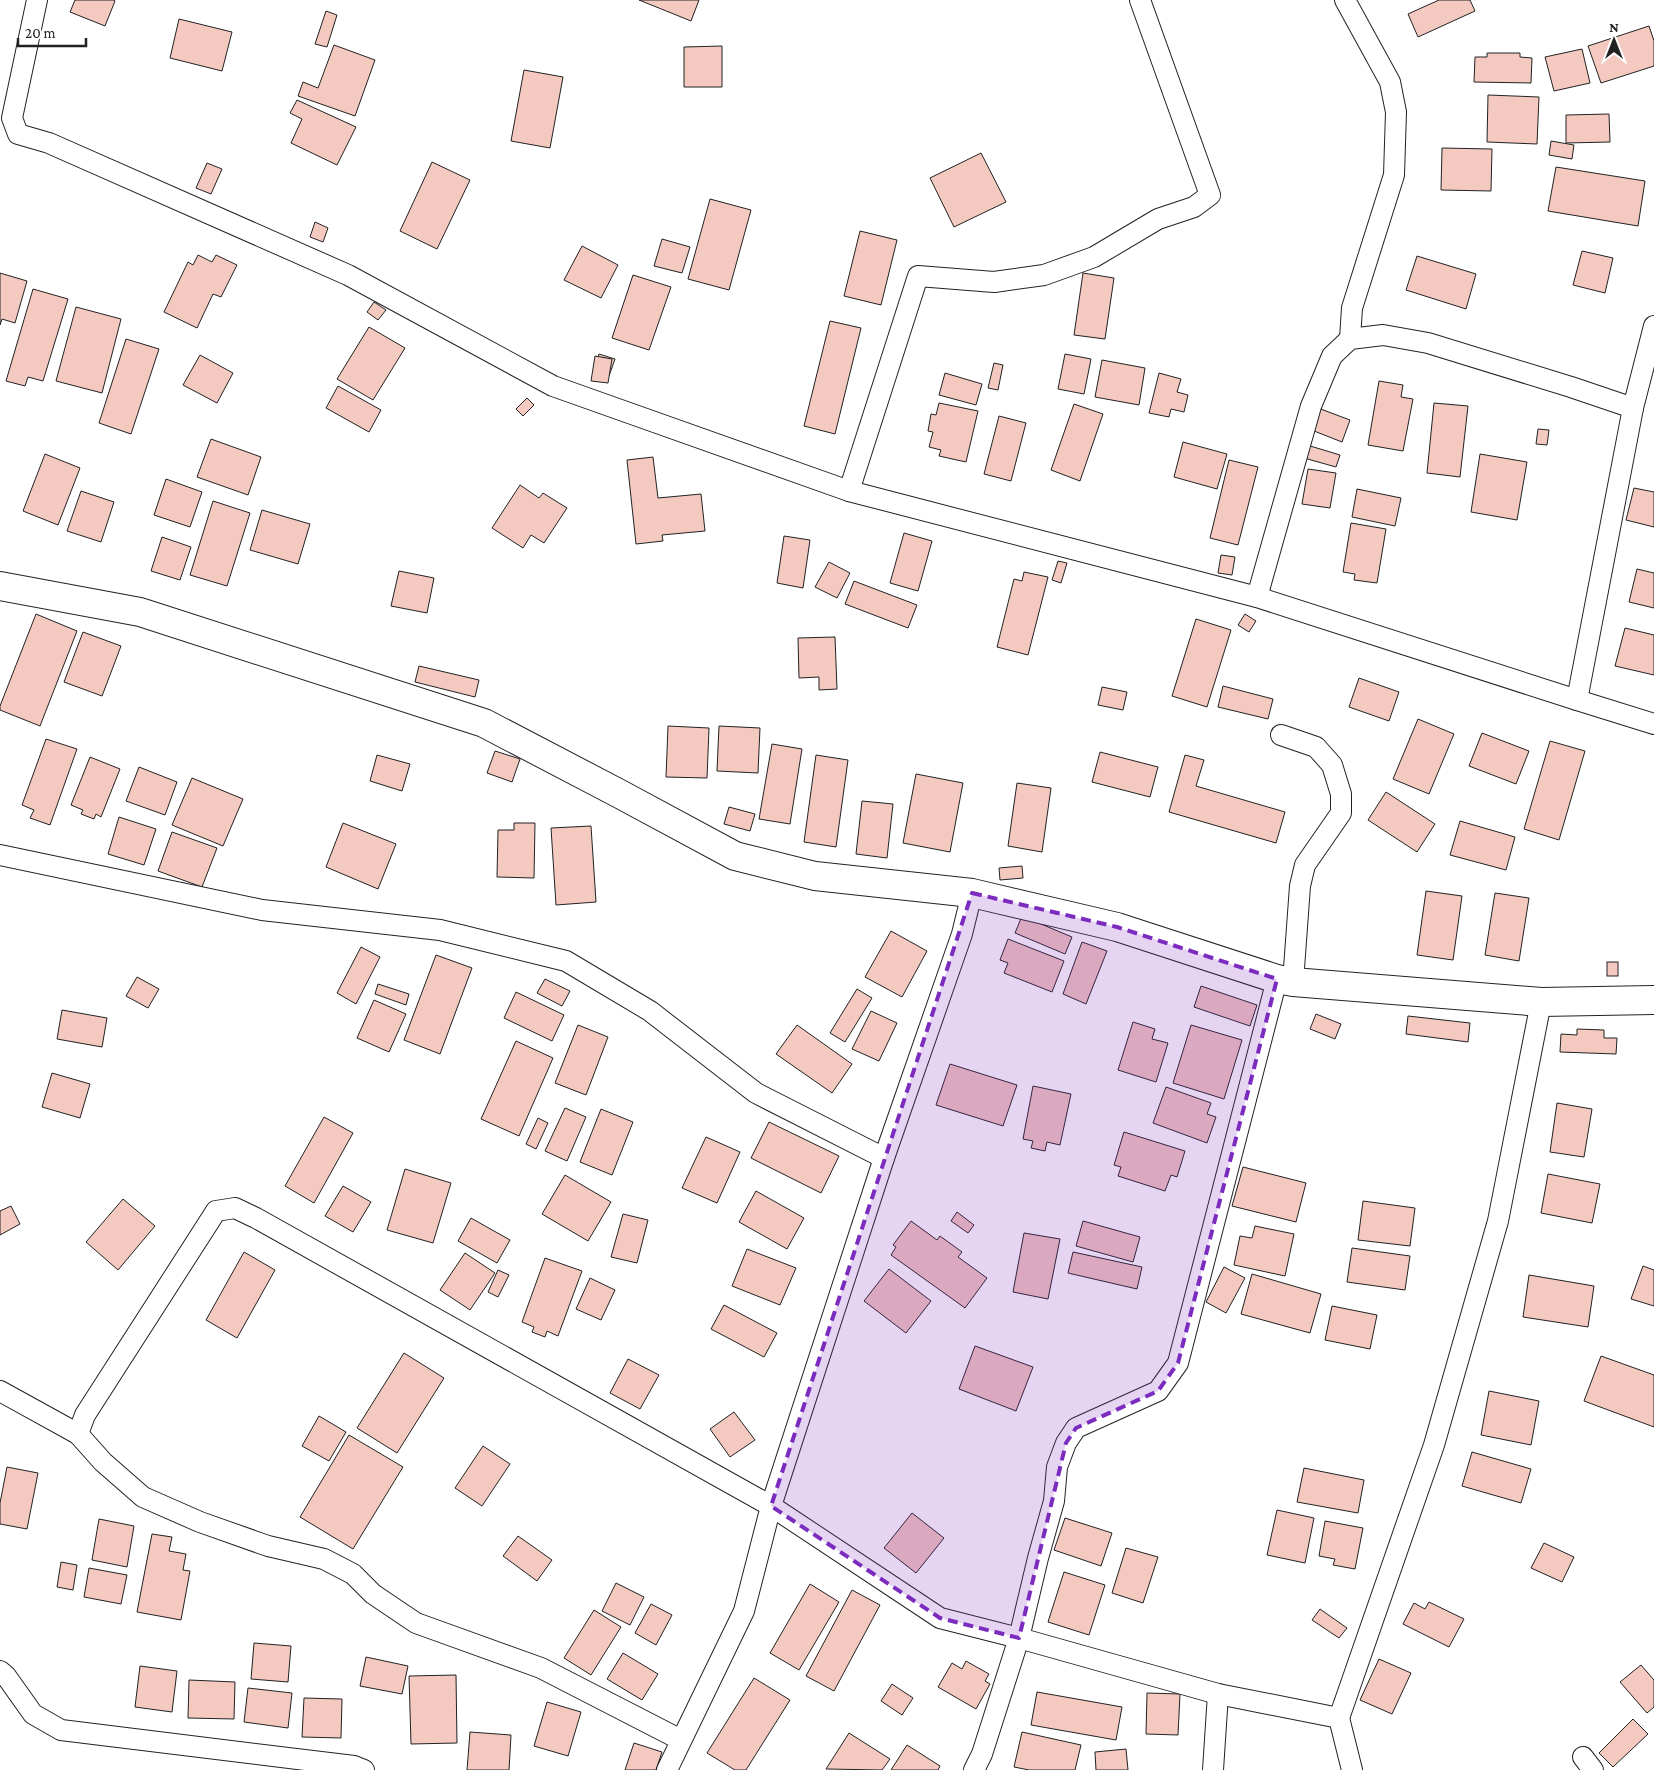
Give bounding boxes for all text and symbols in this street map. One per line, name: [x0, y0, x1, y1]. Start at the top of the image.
scale bar: [18, 15, 85, 47]
north arrow: [1589, 15, 1639, 65]
text: N: [1609, 19, 1619, 35]
text: 20 m: [25, 25, 56, 41]

